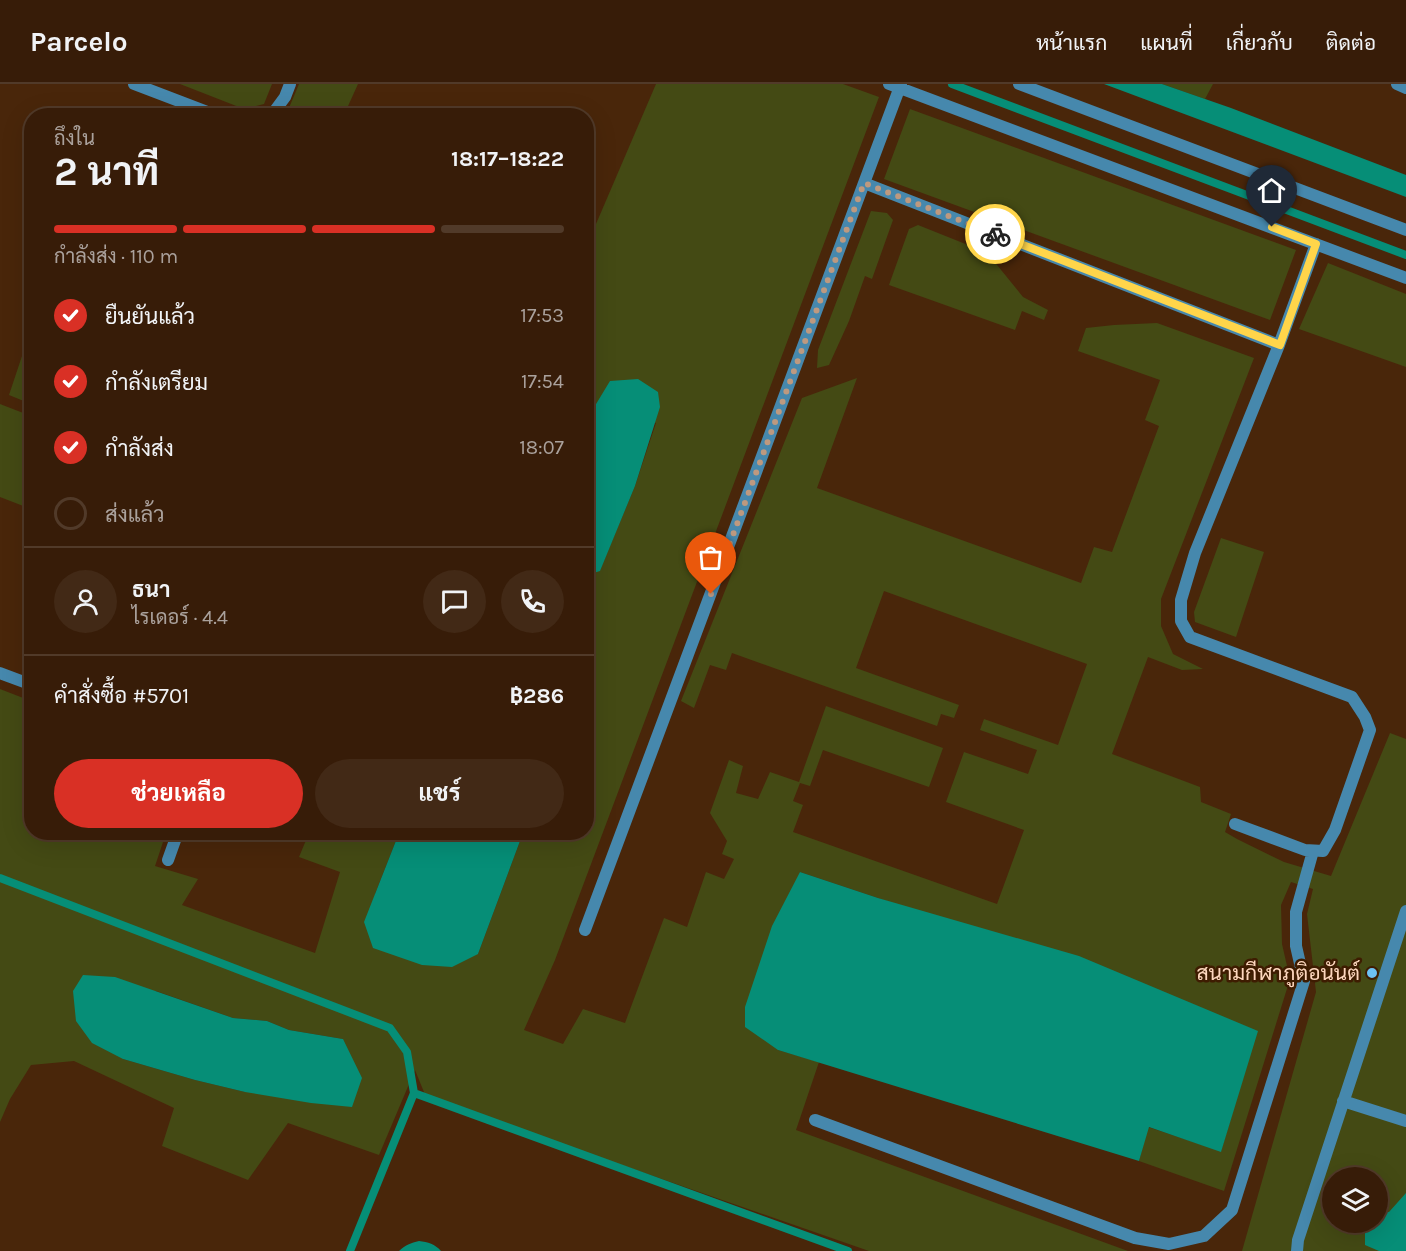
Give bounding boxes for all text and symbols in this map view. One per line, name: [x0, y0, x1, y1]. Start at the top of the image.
text: Parcelo: [30, 25, 128, 58]
text: หน้าแรก: [1036, 31, 1107, 55]
text: แผนที่: [1140, 31, 1193, 55]
text: เกี่ยวกับ: [1226, 31, 1293, 55]
text: ติดต่อ: [1326, 31, 1376, 55]
text: ถึงใน: [54, 127, 95, 150]
text: 18:17–18:22: [451, 146, 564, 172]
text: 2 นาที: [54, 149, 159, 195]
pin: [1246, 165, 1297, 227]
icon: home: [1255, 174, 1288, 207]
courier: [965, 204, 1025, 264]
icon: bike: [979, 218, 1012, 251]
text: กำลังส่ง · 110 m: [54, 245, 178, 268]
icon: check: [54, 299, 87, 332]
text: ยืนยันแล้ว: [105, 304, 195, 330]
text: 17:53: [520, 304, 564, 327]
icon: check: [54, 365, 87, 398]
text: กำลังเตรียม: [105, 370, 208, 396]
text: 17:54: [521, 370, 564, 393]
icon: check: [54, 431, 87, 464]
text: กำลังส่ง: [105, 436, 174, 462]
text: 18:07: [519, 436, 564, 459]
text: ส่งแล้ว: [105, 502, 165, 528]
pin: [685, 532, 736, 594]
icon: bag: [694, 541, 727, 574]
button: person: [54, 570, 117, 633]
button: chat: [423, 570, 486, 633]
button: phone: [501, 570, 564, 633]
text: ธนา: [132, 577, 170, 603]
text: ไรเดอร์ · 4.4: [132, 606, 228, 629]
text: คำสั่งซื้อ #5701: [54, 683, 189, 709]
text: ฿286: [510, 683, 564, 709]
button: ช่วยเหลือ: [54, 759, 303, 828]
button: แชร์: [315, 759, 564, 828]
place label: สนามกีฬาภูติอนันต์: [1196, 959, 1360, 988]
marker: สนามกีฬาภูติอนันต์: [1365, 966, 1379, 980]
map controls: [1322, 1167, 1388, 1233]
button: layers: [1322, 1167, 1388, 1233]

